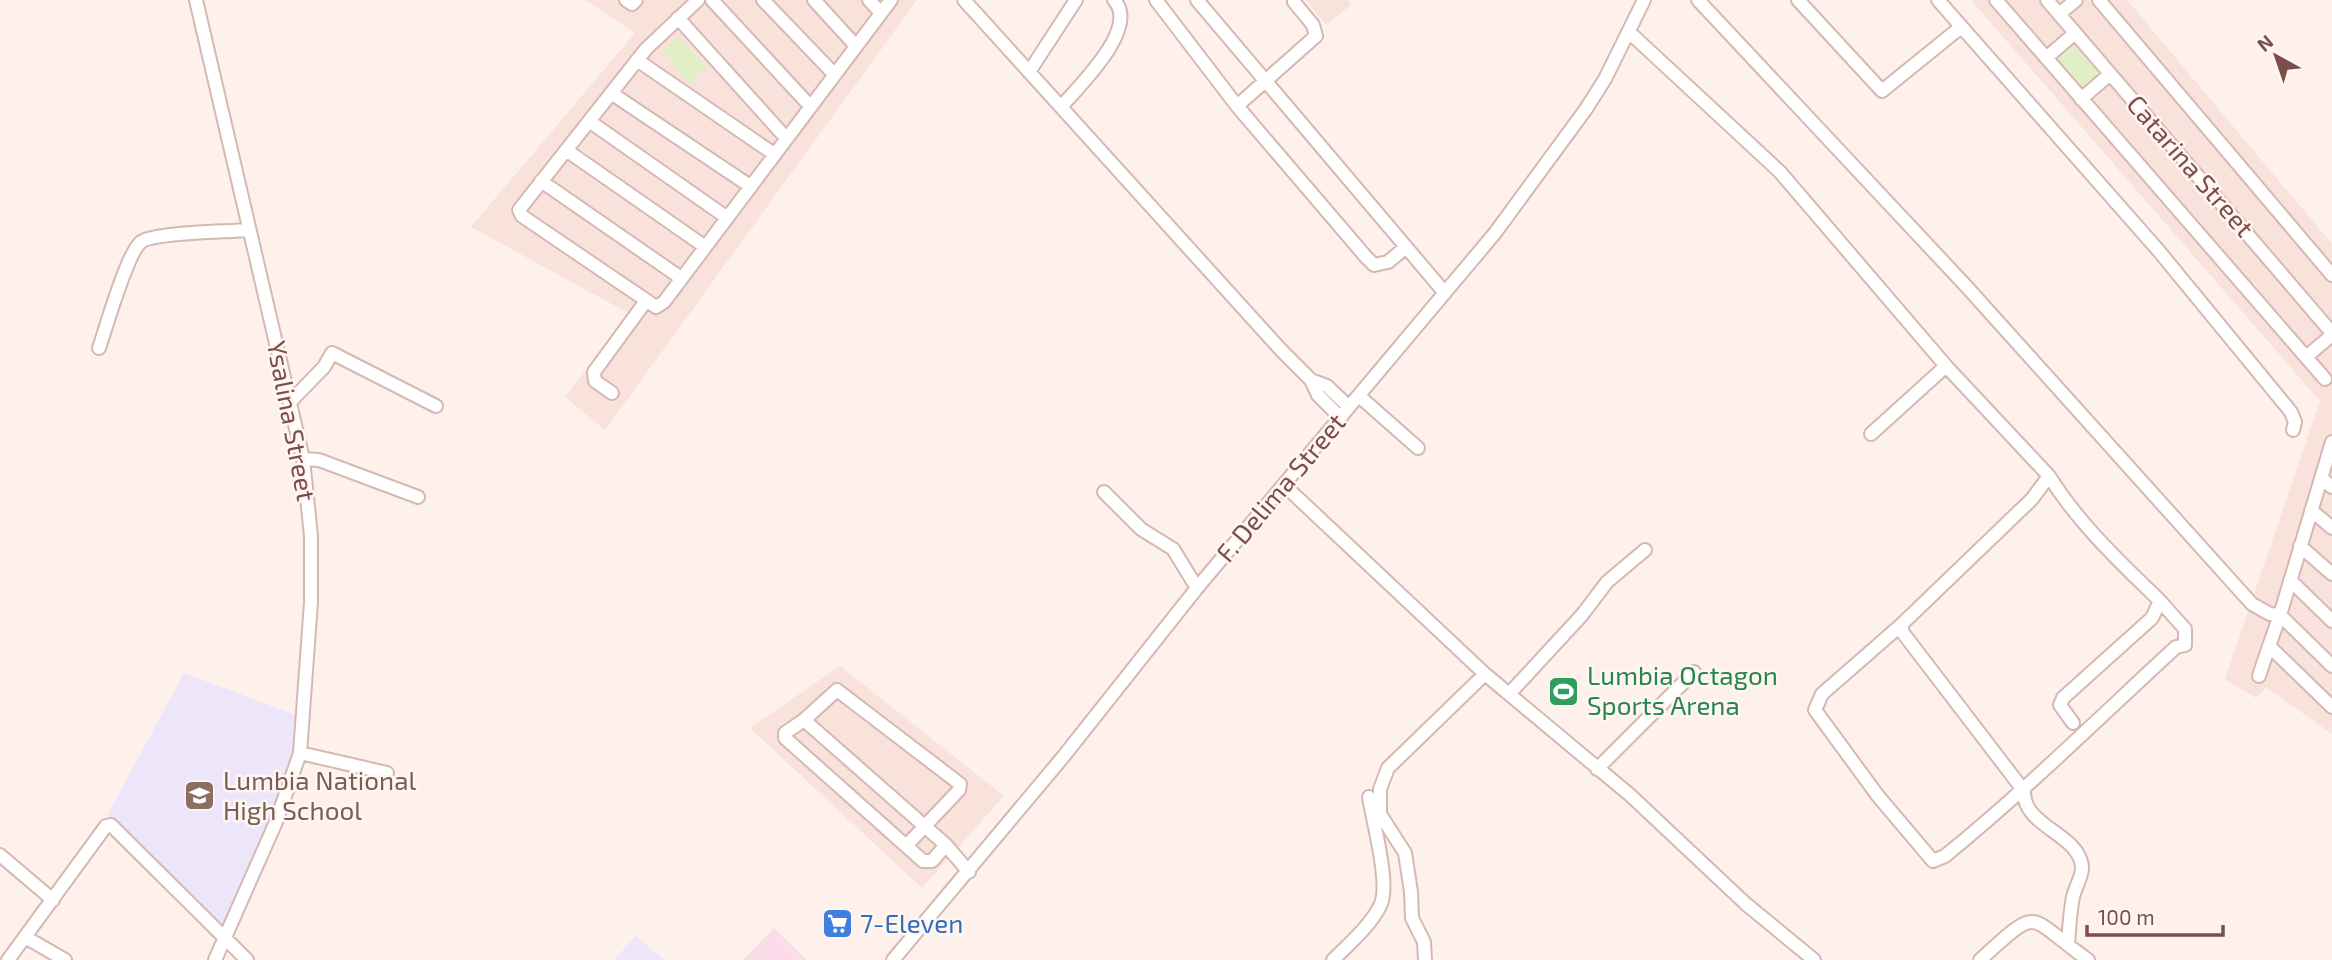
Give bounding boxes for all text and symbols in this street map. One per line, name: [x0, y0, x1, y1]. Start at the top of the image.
north arrow: [2241, 21, 2311, 91]
text: N: [2252, 29, 2277, 56]
street label: Catarina Street: [2121, 88, 2261, 242]
street label: Ysalina Street: [262, 338, 323, 504]
street label: F. Delima Street: [1209, 406, 1351, 568]
place label: Lumbia Octagon Sports Arena: [1587, 659, 1778, 720]
sports icon: Lumbia Octagon Sports Arena: [1547, 674, 1581, 708]
place label: Lumbia National High School: [223, 764, 416, 825]
school or university icon: Lumbia National High School: [183, 779, 217, 813]
scale bar: [2087, 894, 2224, 938]
text: 100 m: [2098, 904, 2155, 929]
supermarket icon: 7-Eleven: [820, 907, 854, 941]
place label: 7-Eleven: [860, 907, 963, 938]

